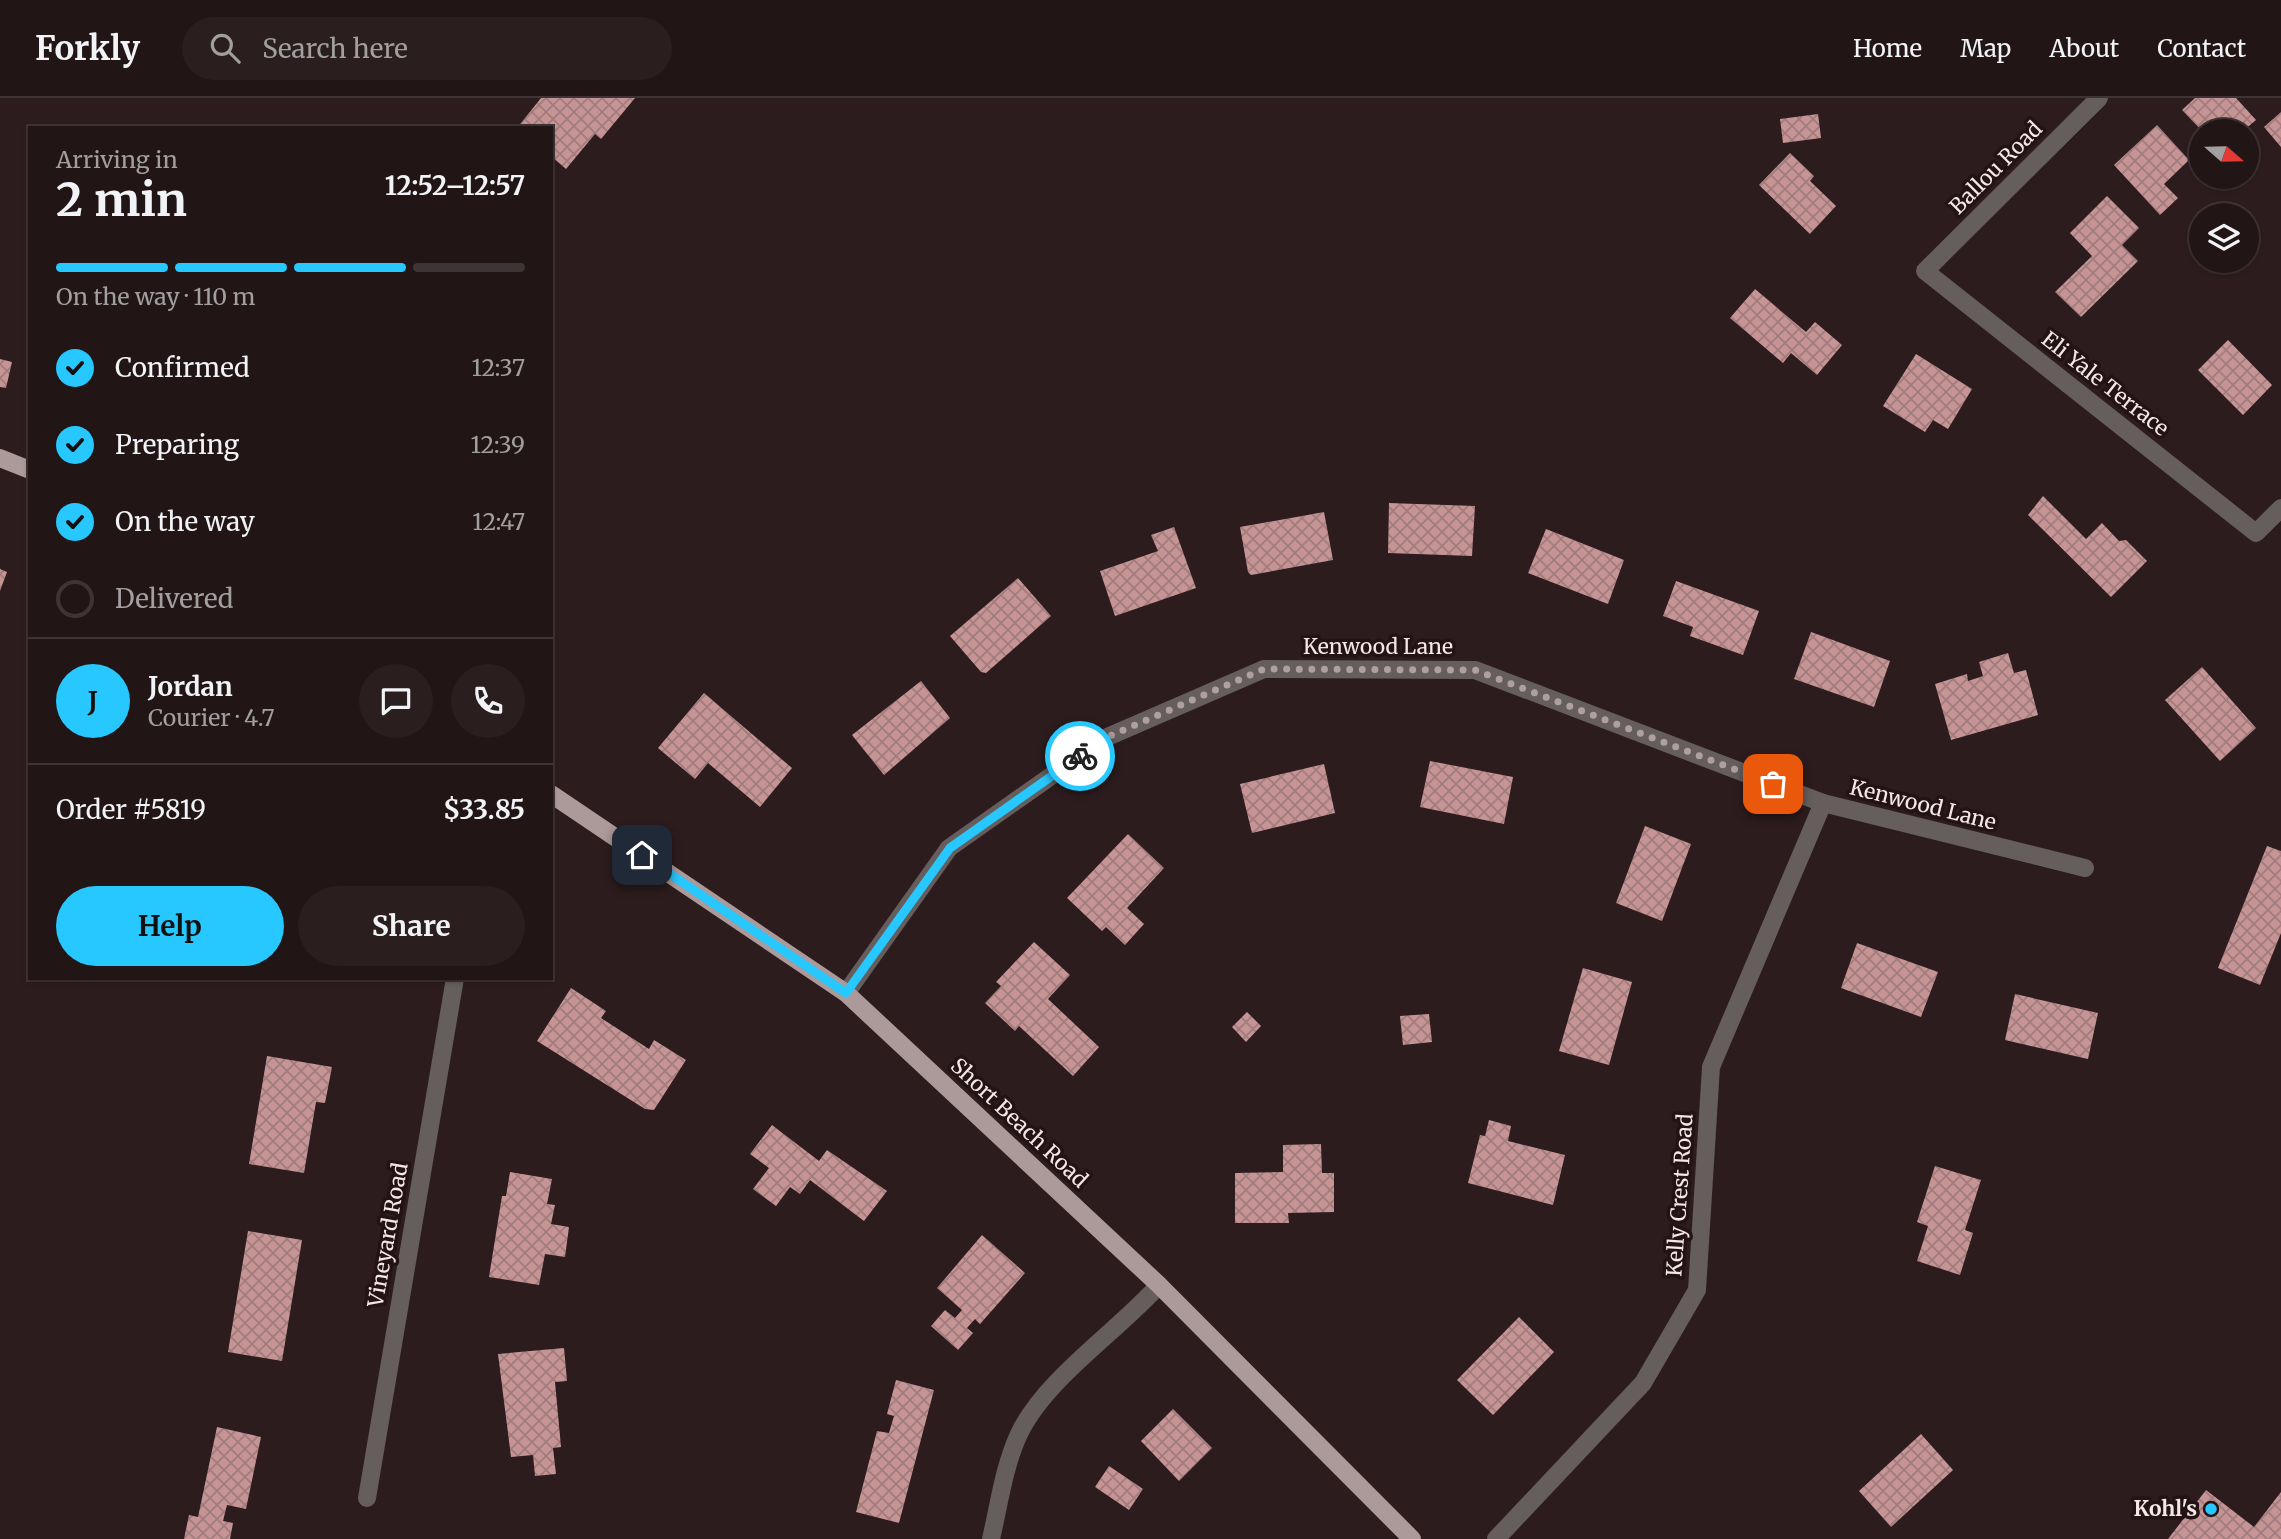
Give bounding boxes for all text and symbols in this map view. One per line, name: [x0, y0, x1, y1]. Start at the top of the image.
search box: [182, 17, 672, 80]
text: Forkly: [35, 28, 140, 69]
icon: search: [206, 29, 244, 67]
text: Search here: [262, 32, 408, 65]
text: Home: [1853, 33, 1922, 64]
text: Map: [1960, 33, 2011, 64]
text: About: [2049, 33, 2119, 64]
text: Contact: [2157, 33, 2246, 64]
street label: Ballou Road: [1944, 115, 2048, 220]
north arrow: [2189, 119, 2259, 189]
map controls: [2189, 119, 2259, 273]
text: Arriving in: [56, 145, 178, 174]
text: 12:52–12:57: [385, 169, 525, 202]
text: 2 min: [56, 171, 187, 229]
button: layers: [2189, 203, 2259, 273]
text: On the way · 110 m: [56, 282, 255, 311]
street label: Eli Yale Terrace: [2036, 326, 2174, 442]
icon: check: [56, 349, 94, 387]
text: Confirmed: [115, 351, 250, 384]
text: 12:37: [471, 353, 525, 382]
icon: check: [56, 426, 94, 464]
text: Preparing: [115, 428, 239, 461]
text: 12:39: [470, 430, 525, 459]
icon: check: [56, 503, 94, 541]
text: On the way: [115, 505, 255, 538]
text: 12:47: [472, 507, 525, 536]
text: Delivered: [115, 582, 234, 615]
street label: Kenwood Lane: [1303, 633, 1453, 660]
button: chat: [359, 664, 433, 738]
button: phone: [451, 664, 525, 738]
text: Jordan: [148, 670, 233, 703]
text: J: [88, 685, 98, 718]
text: Courier · 4.7: [148, 703, 275, 732]
courier: [1045, 721, 1115, 791]
icon: bike: [1061, 737, 1099, 775]
pin: [1743, 754, 1803, 814]
icon: bag: [1754, 765, 1792, 803]
street label: Kenwood Lane: [1847, 773, 1999, 836]
text: Order #5819: [56, 793, 206, 826]
text: $33.85: [443, 793, 525, 826]
pin: [612, 825, 672, 885]
icon: home: [623, 836, 661, 874]
button: Help: [56, 886, 284, 966]
button: Share: [298, 886, 525, 966]
street label: Short Beach Road: [945, 1052, 1094, 1193]
street label: Kelly Crest Road: [1660, 1112, 1699, 1277]
street label: Vineyard Road: [361, 1160, 414, 1310]
place label: Kohl's: [2134, 1495, 2197, 1522]
marker: Kohl's: [2203, 1501, 2219, 1517]

